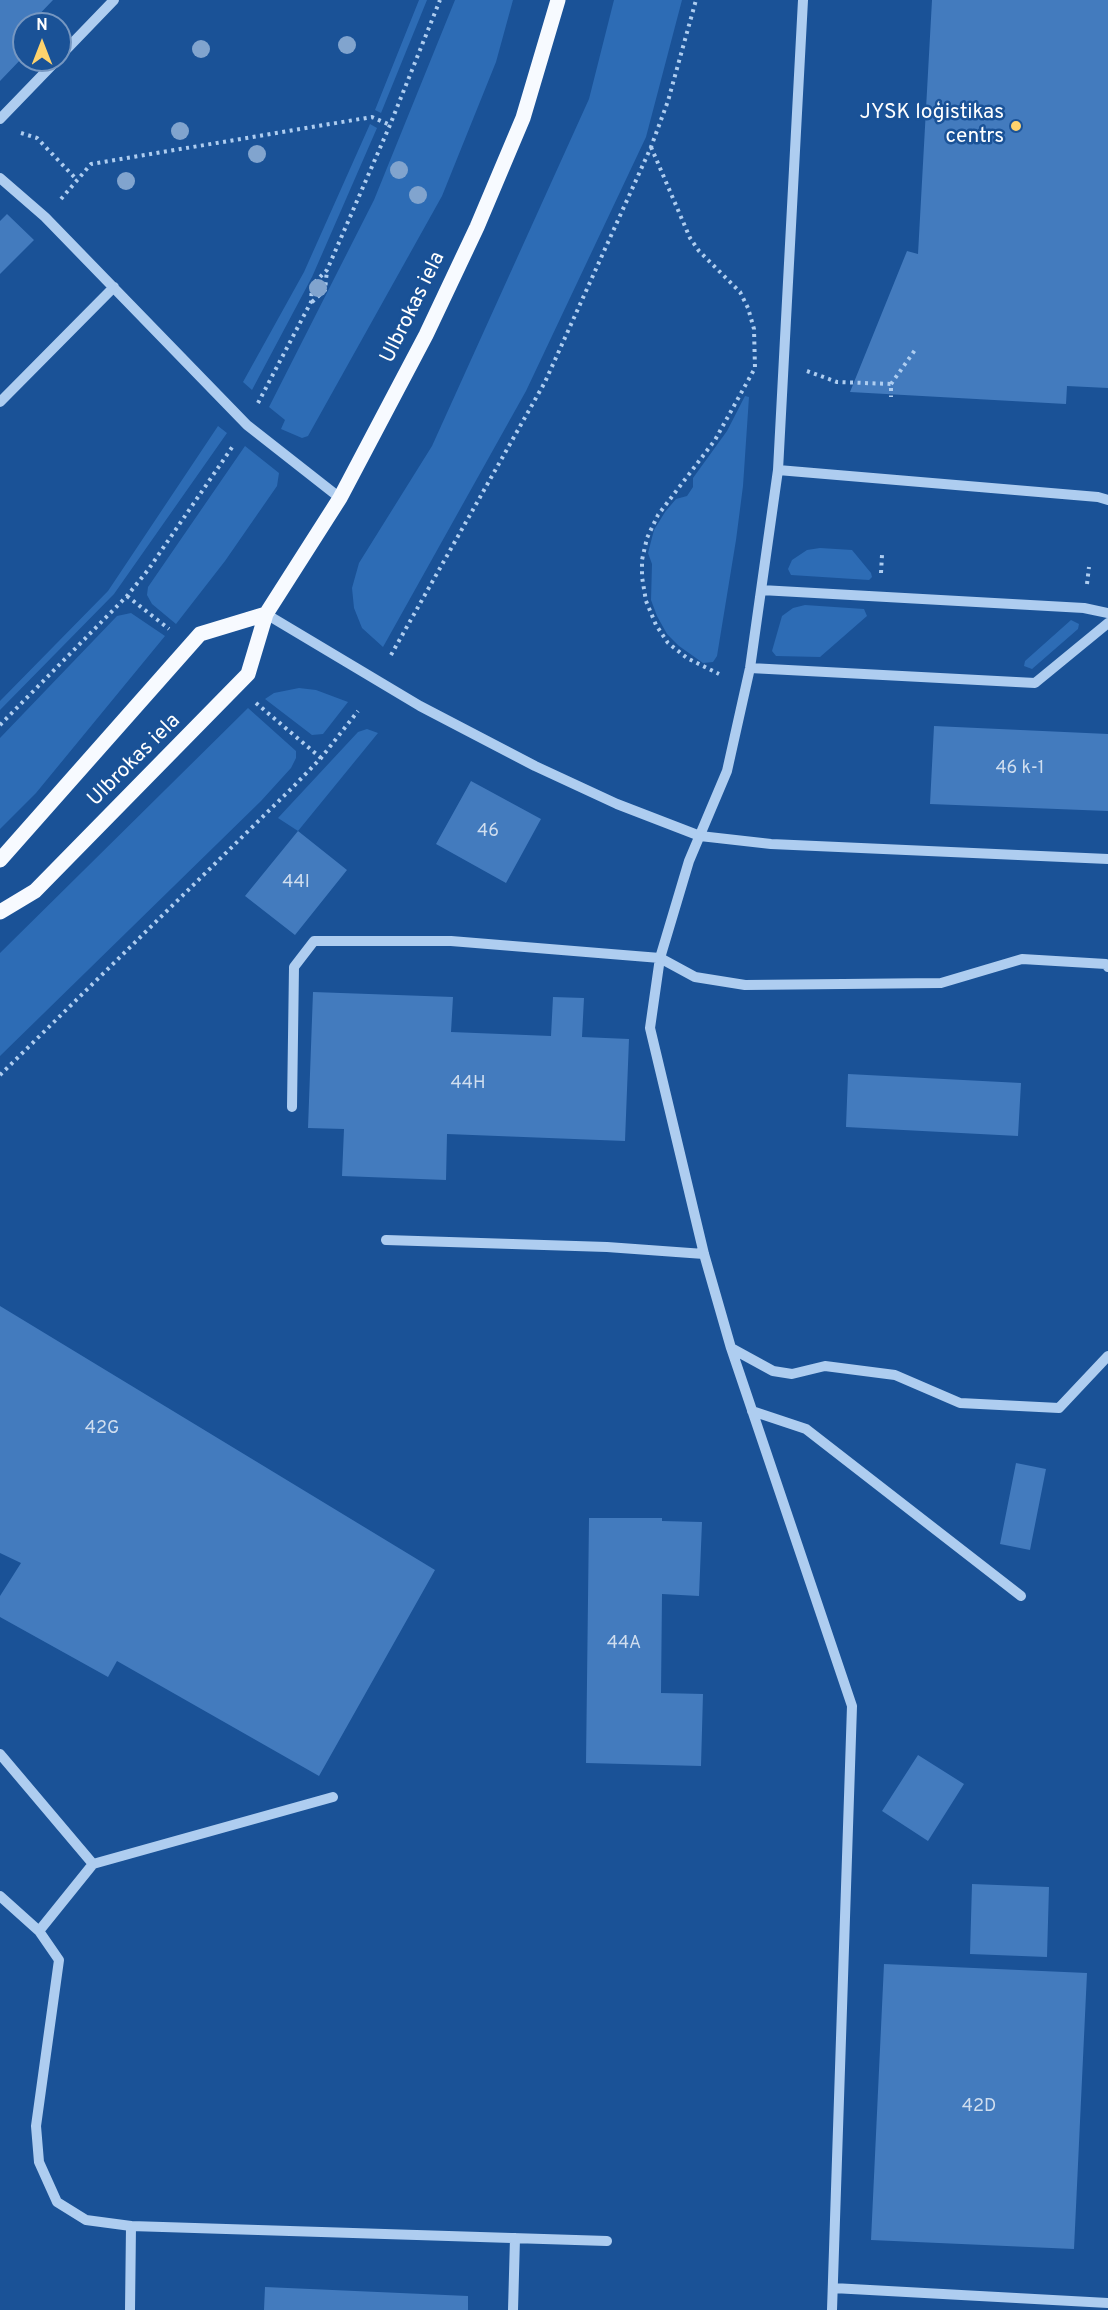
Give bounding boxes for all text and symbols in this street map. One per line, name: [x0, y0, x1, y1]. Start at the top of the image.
north arrow: [12, 12, 72, 72]
text: N: [36, 16, 48, 36]
place label: JYSK loģistikas centrs: [859, 101, 1004, 151]
marker: JYSK loģistikas centrs: [1009, 119, 1023, 133]
street label: Ulbrokas iela: [376, 248, 452, 368]
street label: Ulbrokas iela: [83, 709, 187, 813]
house number: 46 k-1: [995, 758, 1045, 780]
house number: 46: [477, 821, 499, 843]
house number: 44I: [282, 872, 310, 894]
house number: 44H: [451, 1073, 485, 1095]
house number: 42G: [85, 1418, 119, 1440]
house number: 44A: [607, 1633, 641, 1655]
house number: 42D: [962, 2096, 996, 2118]

